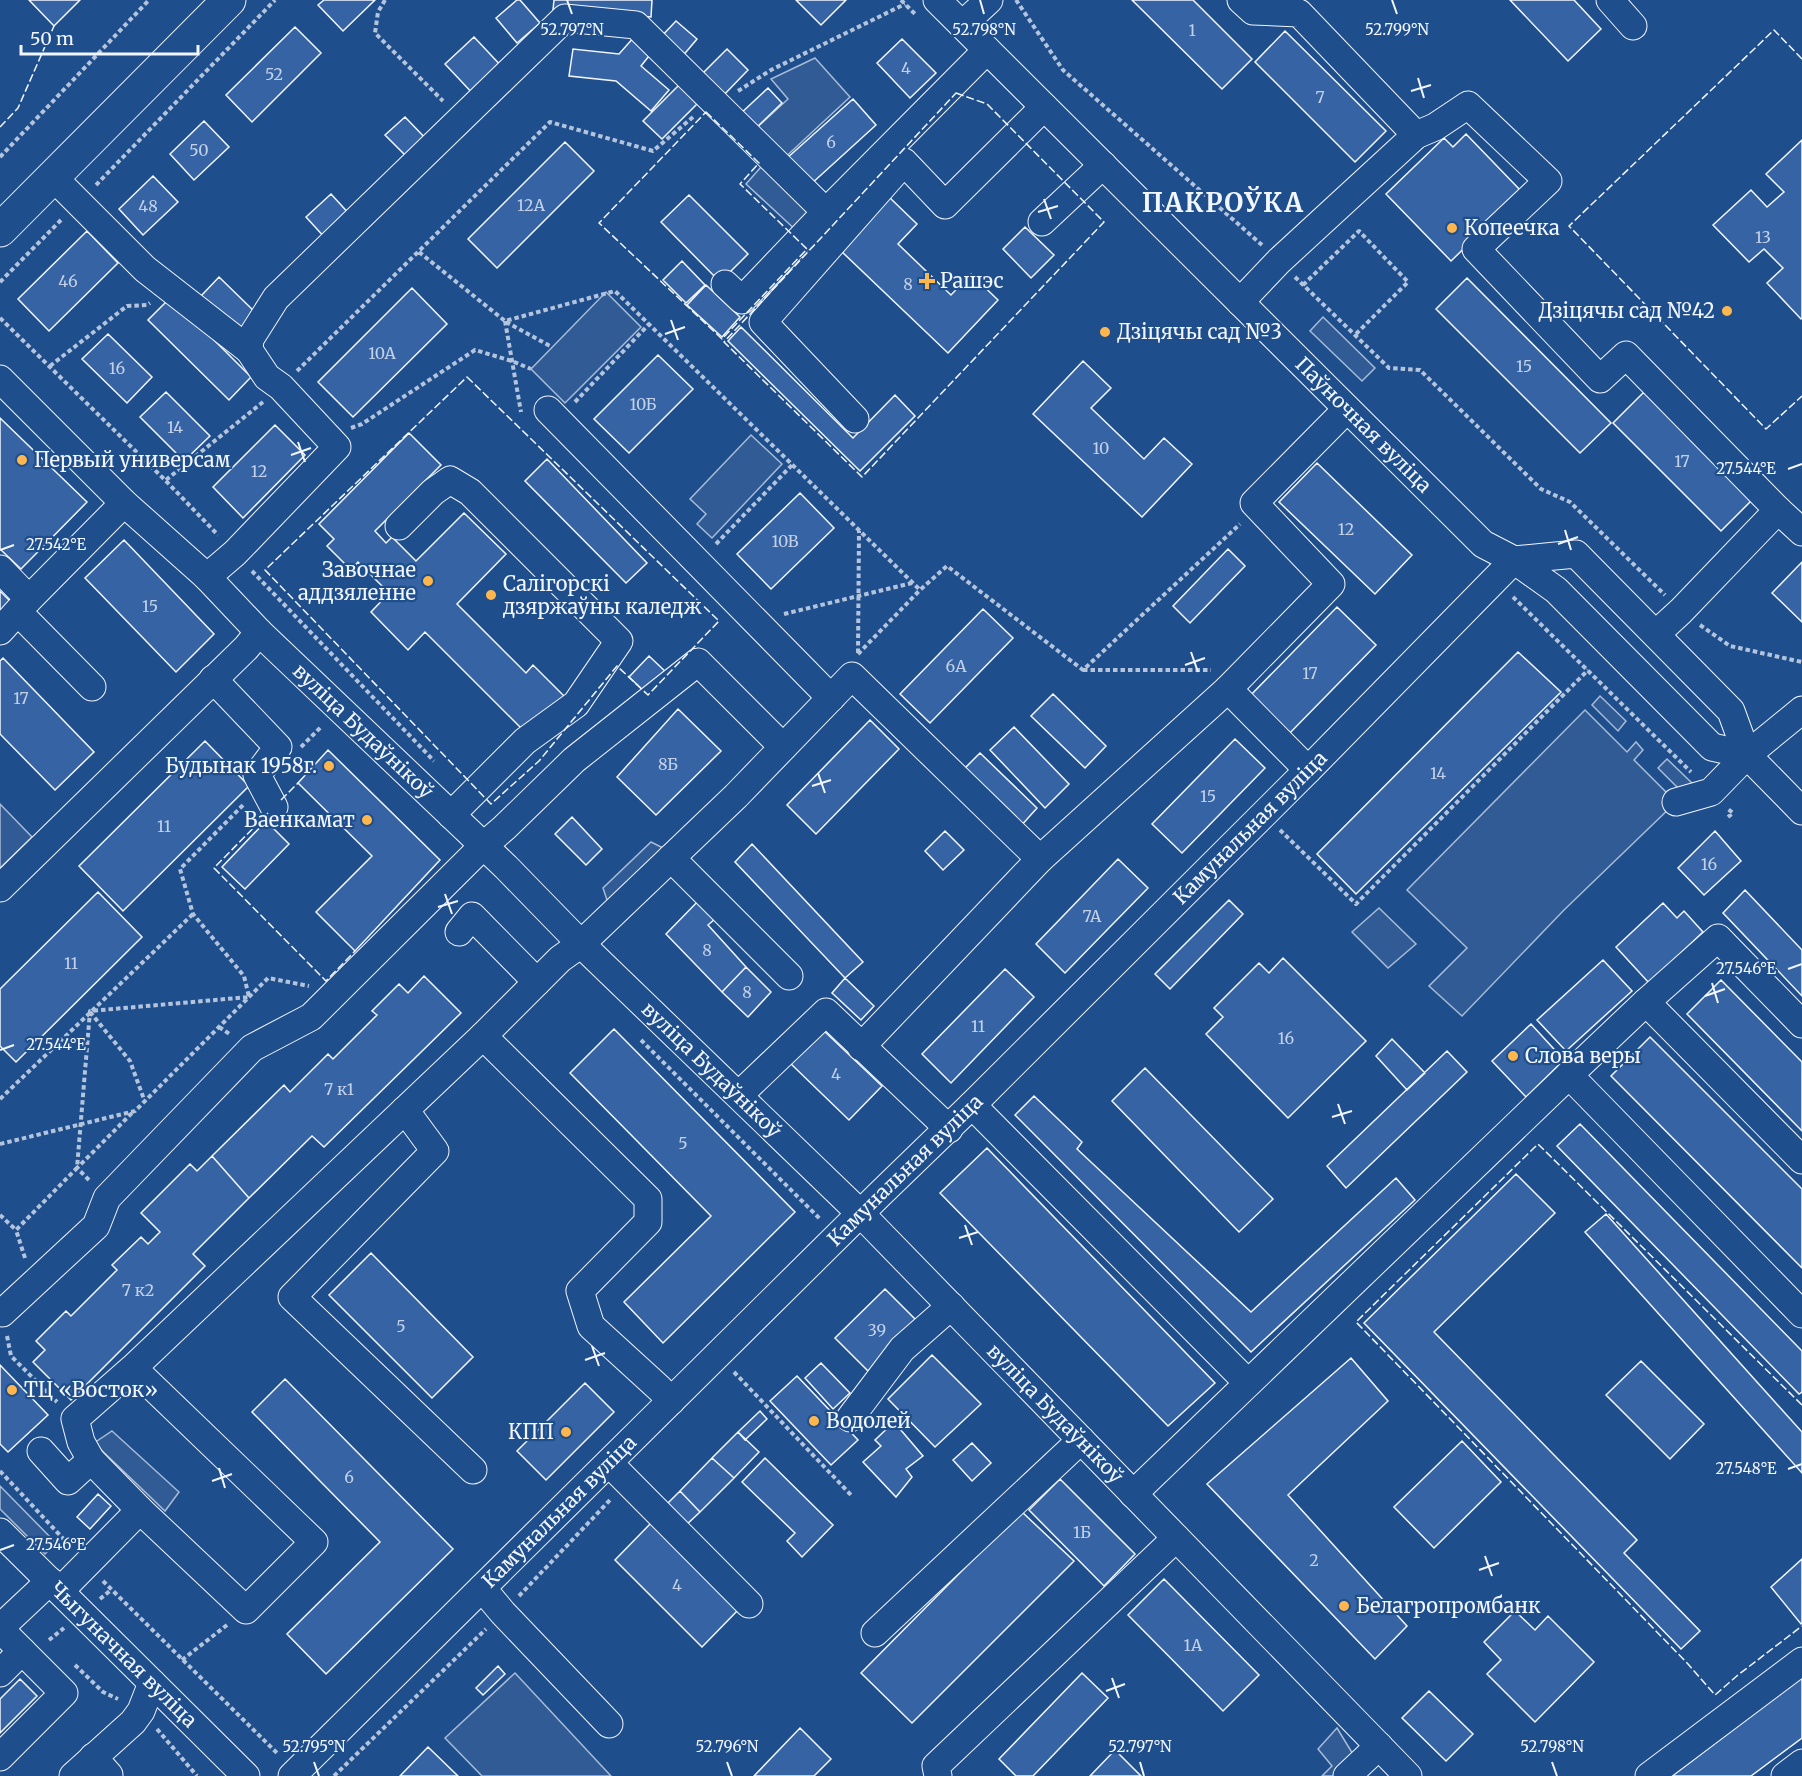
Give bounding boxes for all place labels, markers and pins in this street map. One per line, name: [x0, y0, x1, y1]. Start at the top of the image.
place label: Копеечка: [1464, 215, 1560, 240]
marker: Копеечка: [1445, 221, 1459, 235]
place label: Рашэс: [940, 268, 1004, 293]
marker: Рашэс: [918, 272, 936, 290]
place label: Дзіцячы сад №42: [1539, 298, 1715, 323]
marker: Дзіцячы сад №42: [1720, 304, 1734, 318]
place label: Дзіцячы сад №3: [1117, 319, 1282, 344]
marker: Дзіцячы сад №3: [1098, 325, 1112, 339]
place label: Первый универсам: [34, 447, 231, 472]
marker: Первый универсам: [15, 453, 29, 467]
place label: Завочнае аддзяленне: [298, 557, 416, 605]
place label: Салігорскі дзяржаўны каледж: [502, 571, 702, 619]
marker: Завочнае аддзяленне: [421, 574, 435, 588]
marker: Салігорскі дзяржаўны каледж: [484, 588, 498, 602]
place label: Будынак 1958г.: [165, 753, 317, 778]
marker: Будынак 1958г.: [322, 759, 336, 773]
place label: Ваенкамат: [244, 807, 355, 832]
marker: Ваенкамат: [360, 813, 374, 827]
place label: Слова веры: [1525, 1043, 1641, 1068]
marker: Слова веры: [1506, 1049, 1520, 1063]
place label: ТЦ «Восток»: [24, 1377, 158, 1402]
marker: ТЦ «Восток»: [5, 1383, 19, 1397]
place label: Водолей: [826, 1408, 911, 1433]
marker: Водолей: [807, 1414, 821, 1428]
place label: КПП: [508, 1419, 554, 1444]
marker: КПП: [559, 1425, 573, 1439]
place label: Белагропромбанк: [1356, 1593, 1541, 1618]
marker: Белагропромбанк: [1337, 1599, 1351, 1613]

